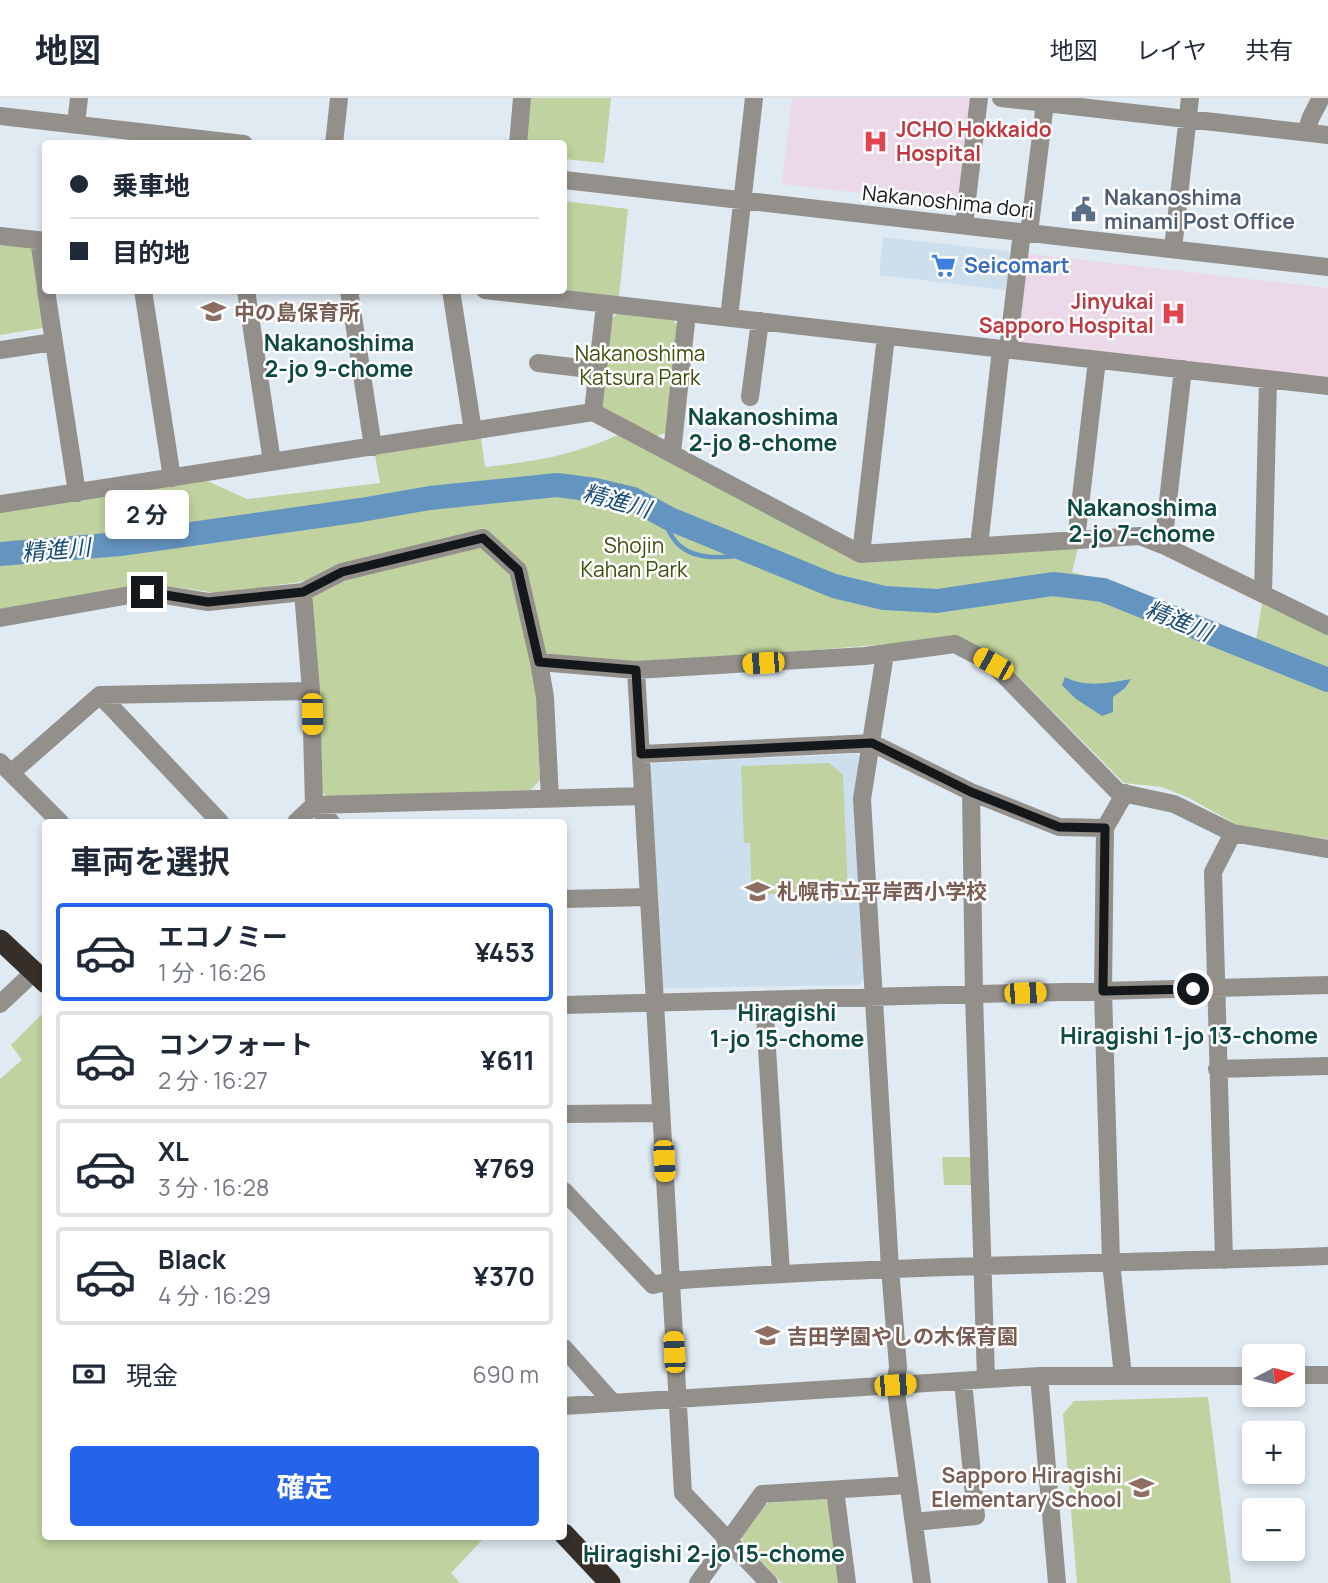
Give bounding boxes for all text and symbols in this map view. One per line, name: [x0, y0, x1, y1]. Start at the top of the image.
text: 地図: [35, 27, 101, 72]
text: 地図: [1050, 33, 1098, 66]
text: レイヤ: [1136, 33, 1207, 66]
text: 共有: [1245, 33, 1293, 66]
place label: JCHO Hokkaido Hospital: [896, 115, 1052, 167]
hospital icon: JCHO Hokkaido Hospital: [862, 127, 890, 155]
text: 乗車地: [112, 167, 190, 203]
street label: Nakanoshima dori: [861, 178, 1035, 224]
place label: Nakanoshima minami Post Office: [1104, 183, 1295, 235]
public building icon: Nakanoshima minami Post Office: [1070, 195, 1098, 223]
text: 目的地: [112, 234, 190, 270]
supermarket icon: Seicomart: [930, 251, 958, 279]
place label: Seicomart: [964, 251, 1070, 279]
place label: Jinyukai Sapporo Hospital: [979, 287, 1154, 339]
school or university icon: 中の島保育所: [200, 298, 228, 326]
place label: 中の島保育所: [234, 298, 360, 326]
hospital icon: Jinyukai Sapporo Hospital: [1160, 299, 1188, 327]
district label: Nakanoshima 2-jo 9-chome: [264, 326, 414, 384]
park label: Nakanoshima Katsura Park: [575, 339, 705, 391]
district label: Nakanoshima 2-jo 8-chome: [688, 400, 838, 458]
water label: 精進川: [580, 476, 657, 525]
callout: 2 分: [105, 490, 189, 540]
district label: Nakanoshima 2-jo 7-chome: [1067, 491, 1217, 549]
text: 2 分: [126, 498, 168, 530]
water label: 精進川: [20, 530, 95, 568]
park label: Shojin Kahan Park: [581, 531, 688, 583]
route end: [131, 576, 163, 608]
water label: 精進川: [1141, 592, 1220, 649]
car: [970, 645, 1017, 683]
car: [742, 651, 785, 675]
car: [302, 693, 323, 735]
text: 車両を選択: [70, 839, 230, 883]
school or university icon: 札幌市立平岸西小学校: [743, 877, 771, 905]
place label: 札幌市立平岸西小学校: [777, 877, 987, 905]
text: エコノミー: [158, 918, 288, 954]
icon: car: [74, 921, 137, 984]
text: ¥453: [475, 934, 535, 970]
text: 1 分 · 16:26: [158, 956, 266, 988]
route start: [1177, 973, 1209, 1005]
car: [1004, 982, 1047, 1004]
district label: Hiragishi 1-jo 15-chome: [710, 996, 864, 1054]
district label: Hiragishi 1-jo 13-chome: [1060, 1019, 1318, 1051]
text: コンフォート: [158, 1026, 313, 1062]
icon: car: [74, 1029, 137, 1092]
text: ¥611: [481, 1042, 535, 1078]
text: 2 分 · 16:27: [158, 1064, 268, 1096]
text: XL: [158, 1133, 189, 1169]
icon: car: [74, 1137, 137, 1200]
car: [653, 1139, 676, 1183]
text: ¥769: [474, 1150, 535, 1186]
text: 3 分 · 16:28: [158, 1171, 269, 1203]
text: Black: [158, 1241, 226, 1277]
icon: car: [74, 1245, 137, 1308]
text: ¥370: [473, 1258, 535, 1294]
text: 4 分 · 16:29: [158, 1279, 271, 1311]
school or university icon: 吉田学園やしの木保育園: [753, 1322, 781, 1350]
place label: 吉田学園やしの木保育園: [787, 1322, 1018, 1350]
car: [663, 1330, 686, 1374]
north arrow: [1242, 1344, 1306, 1407]
map controls: [1242, 1344, 1305, 1561]
icon: cash: [70, 1355, 108, 1393]
text: 現金: [126, 1357, 178, 1393]
text: 690 m: [473, 1358, 539, 1390]
car: [874, 1373, 917, 1397]
button: +: [1242, 1421, 1305, 1484]
button: 確定: [70, 1446, 539, 1526]
place label: Sapporo Hiragishi Elementary School: [931, 1461, 1122, 1513]
school or university icon: Sapporo Hiragishi Elementary School: [1128, 1473, 1156, 1501]
button: −: [1242, 1498, 1305, 1561]
district label: Hiragishi 2-jo 15-chome: [583, 1537, 845, 1569]

